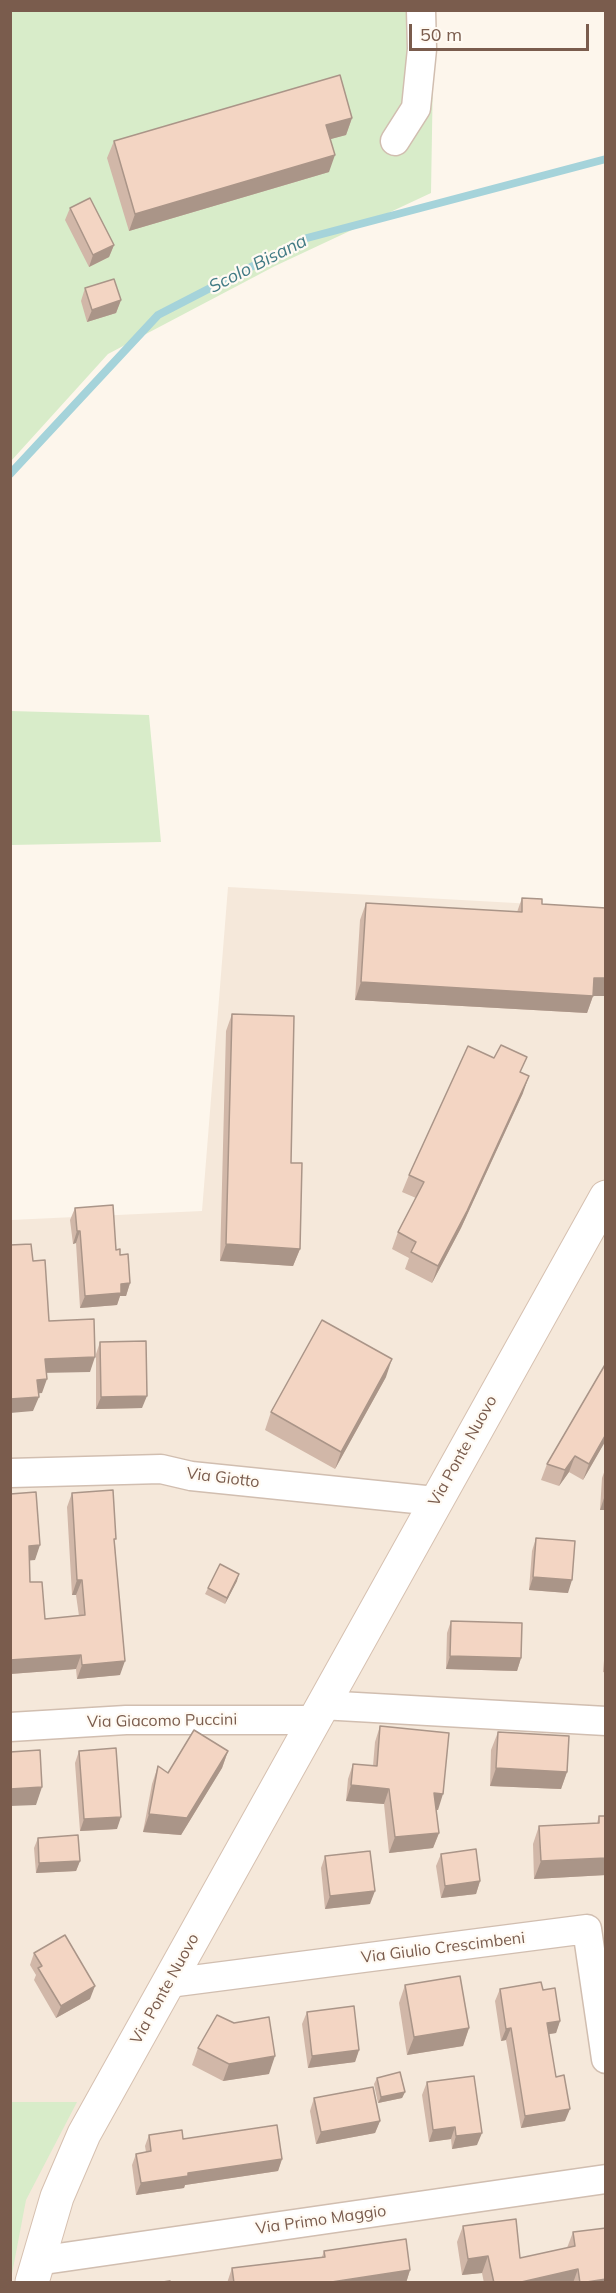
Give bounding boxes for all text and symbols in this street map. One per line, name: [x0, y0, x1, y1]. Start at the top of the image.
scale bar: [412, 12, 592, 50]
text: 50 m: [420, 23, 462, 46]
water label: Scolo Bisana: [205, 230, 311, 298]
street label: Via Ponte Nuovo: [425, 1392, 501, 1510]
street label: Via Giotto: [185, 1464, 261, 1492]
street label: Via Giacomo Puccini: [87, 1710, 237, 1732]
street label: Via Giulio Crescimbeni: [360, 1928, 526, 1968]
street label: Via Ponte Nuovo: [127, 1930, 203, 2048]
street label: Via Primo Maggio: [255, 2201, 387, 2239]

